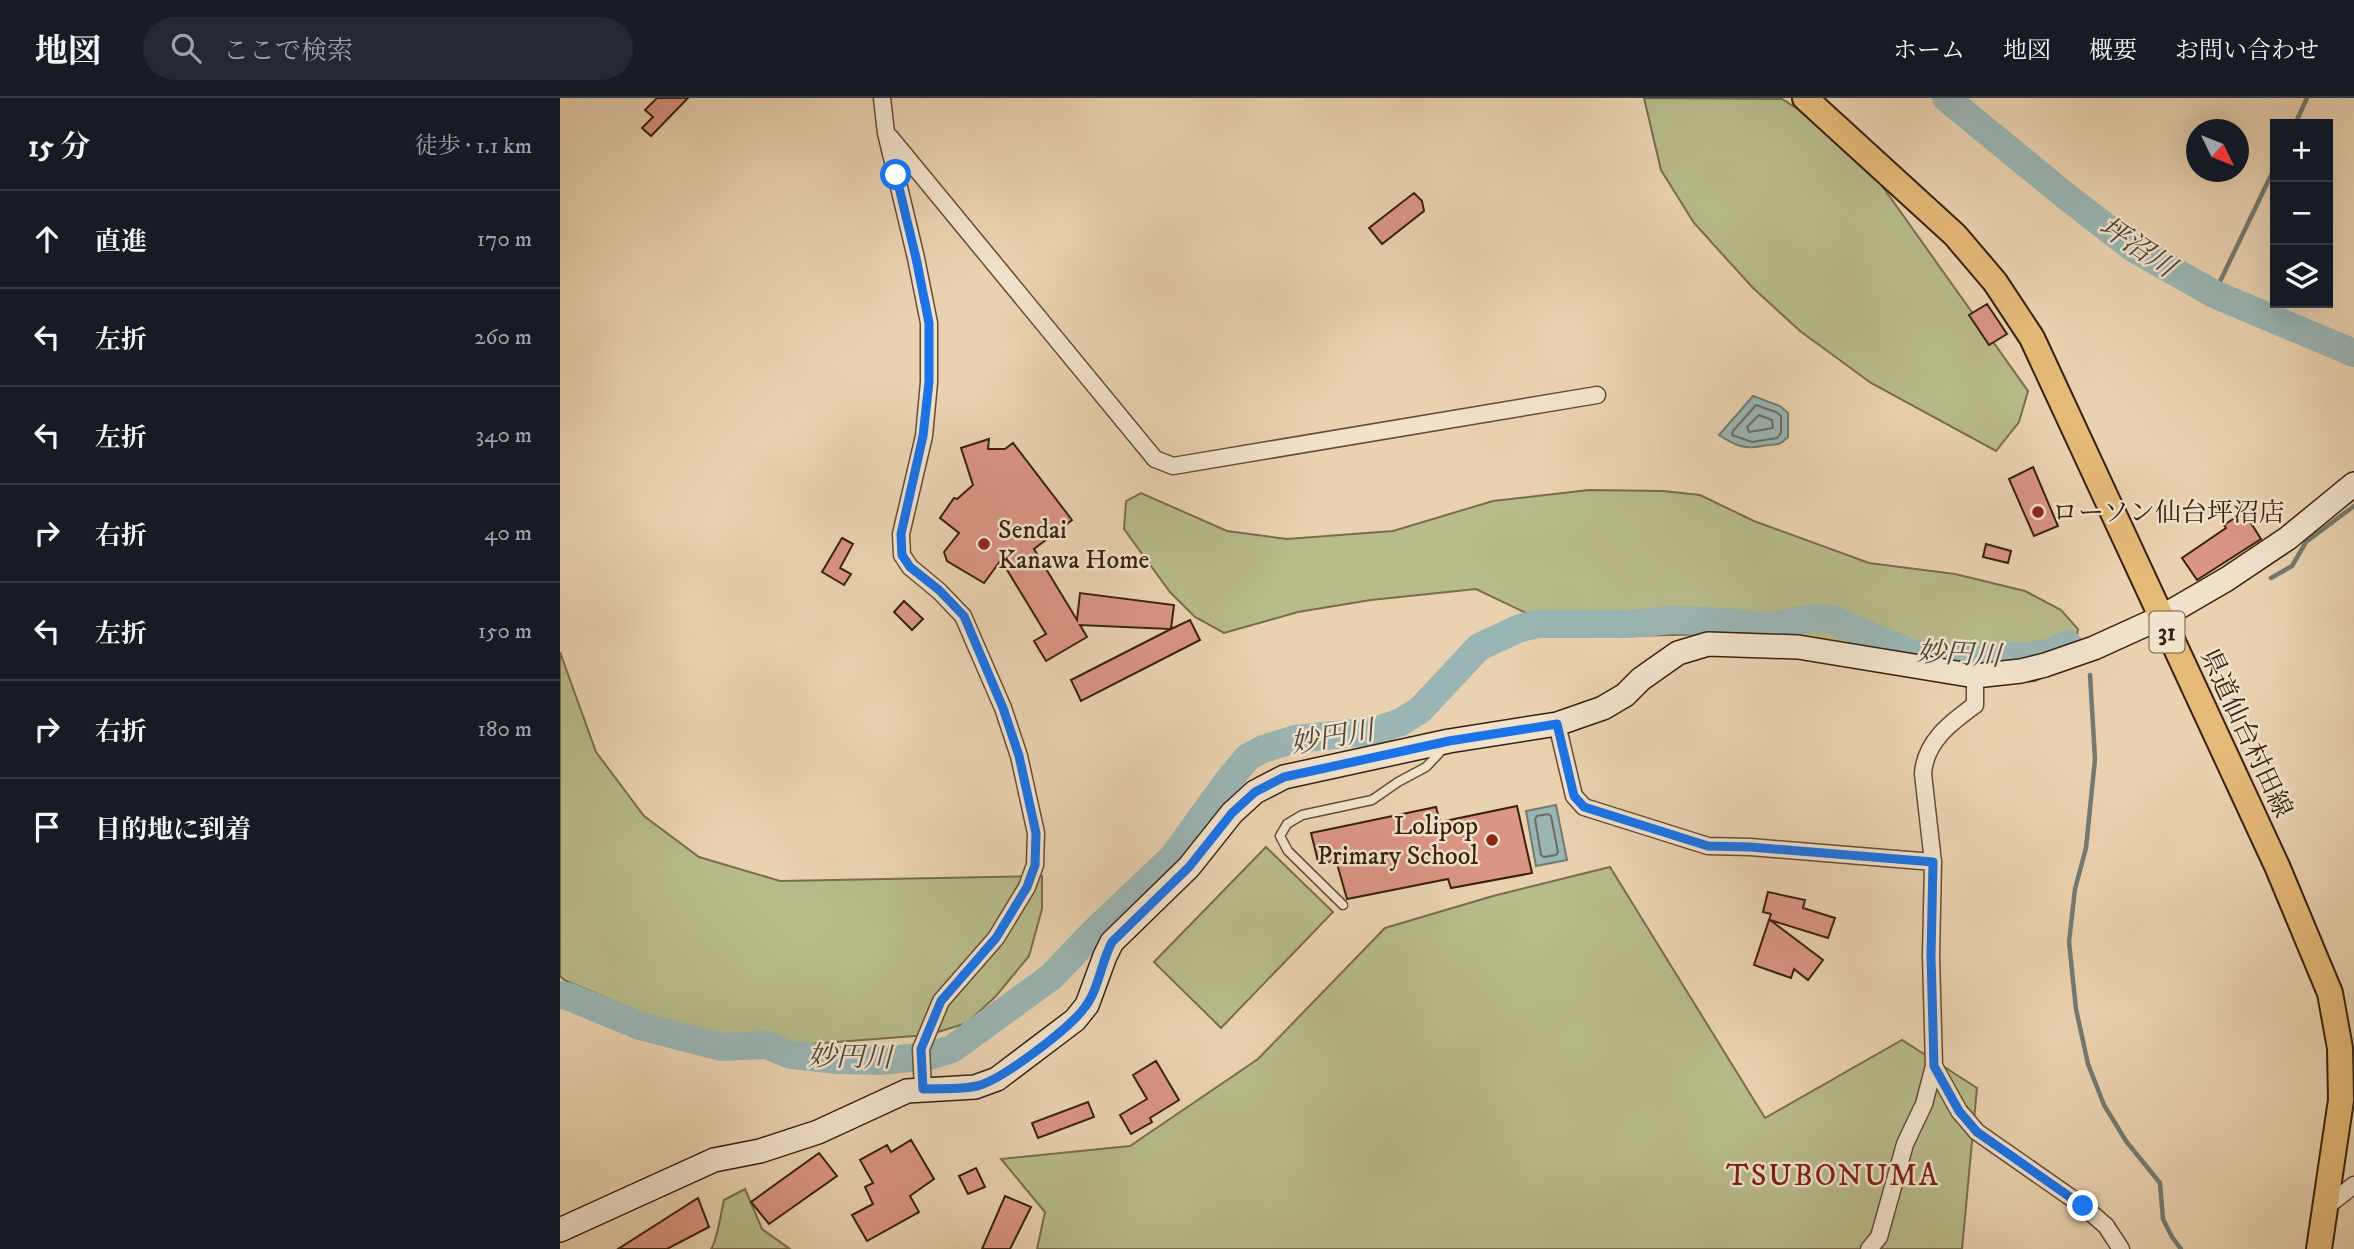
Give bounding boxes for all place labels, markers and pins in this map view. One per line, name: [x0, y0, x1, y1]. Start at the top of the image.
place label: ローソン仙台坪沼店: [2052, 497, 2285, 530]
marker: ローソン仙台坪沼店: [2030, 504, 2046, 520]
place label: Sendai Kanawa Home: [998, 514, 1149, 577]
marker: Sendai Kanawa Home: [976, 536, 992, 552]
place label: Lolipop Primary School: [1317, 810, 1478, 873]
marker: Lolipop Primary School: [1484, 832, 1500, 848]

